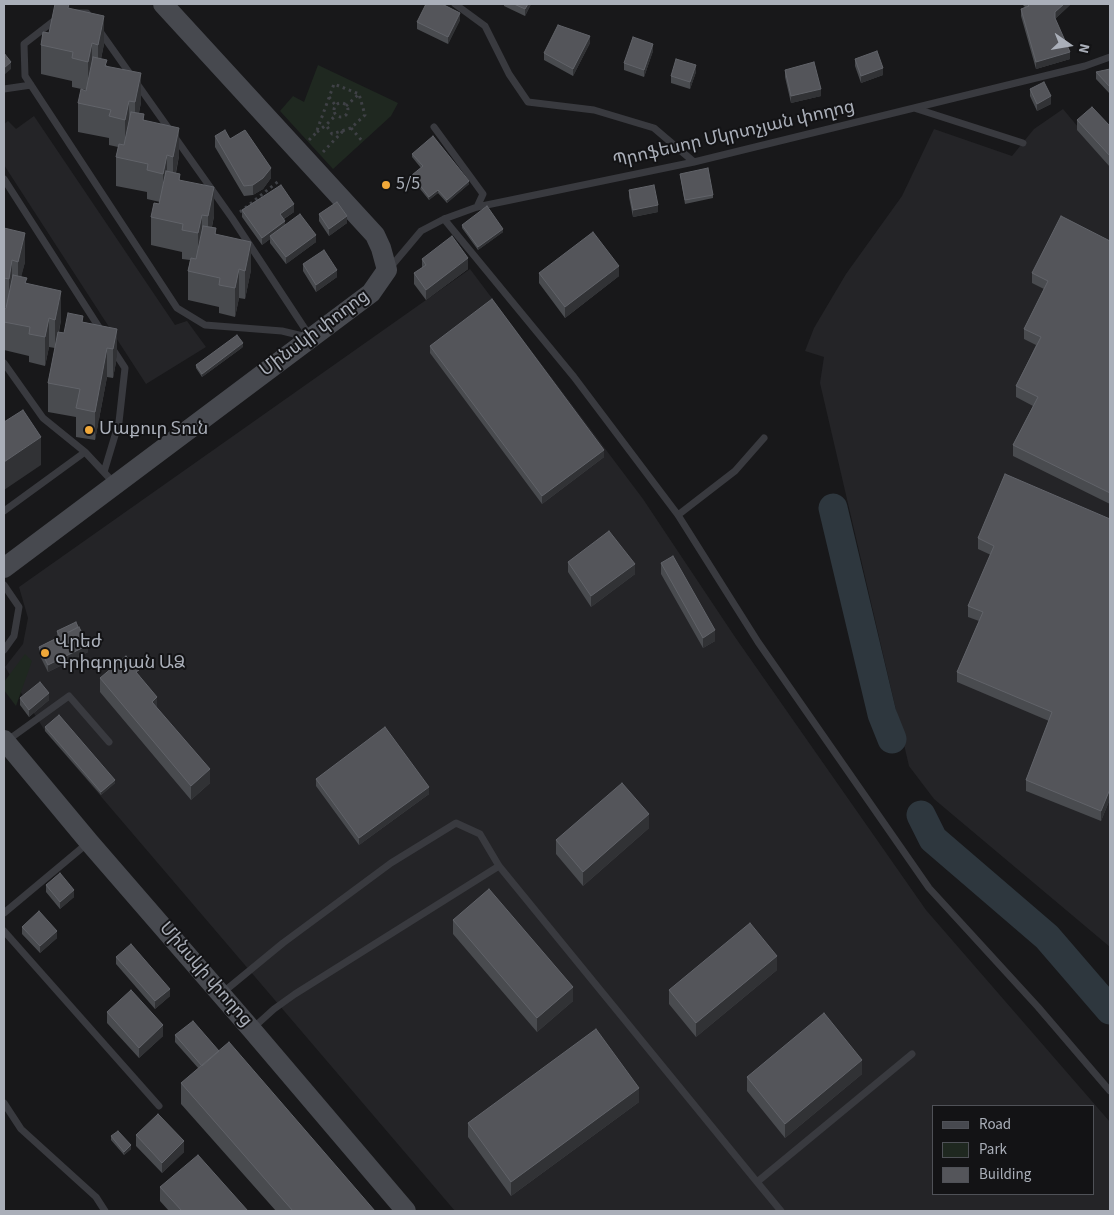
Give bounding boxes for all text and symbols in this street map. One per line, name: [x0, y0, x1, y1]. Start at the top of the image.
north arrow: [1044, 20, 1094, 70]
text: N: [1073, 42, 1094, 55]
street label: Պրոֆեսոր Մկրտչյան փողոց: [611, 97, 857, 173]
place label: 5/5: [396, 174, 420, 196]
marker: 5/5: [380, 179, 392, 191]
street label: Մինսկի փողոց: [256, 286, 374, 382]
place label: Մաքուր Տուն: [99, 419, 208, 441]
marker: Մաքուր Տուն: [83, 424, 95, 436]
place label: Վրեժ Գրիգորյան ԱՁ: [55, 632, 185, 674]
marker: Վրեժ Գրիգորյան ԱՁ: [39, 647, 51, 659]
street label: Մինսկի փողոց: [154, 918, 256, 1032]
legend: [932, 1105, 1094, 1195]
text: Road: [979, 1114, 1011, 1135]
text: Park: [979, 1139, 1007, 1160]
text: Building: [979, 1164, 1031, 1185]

